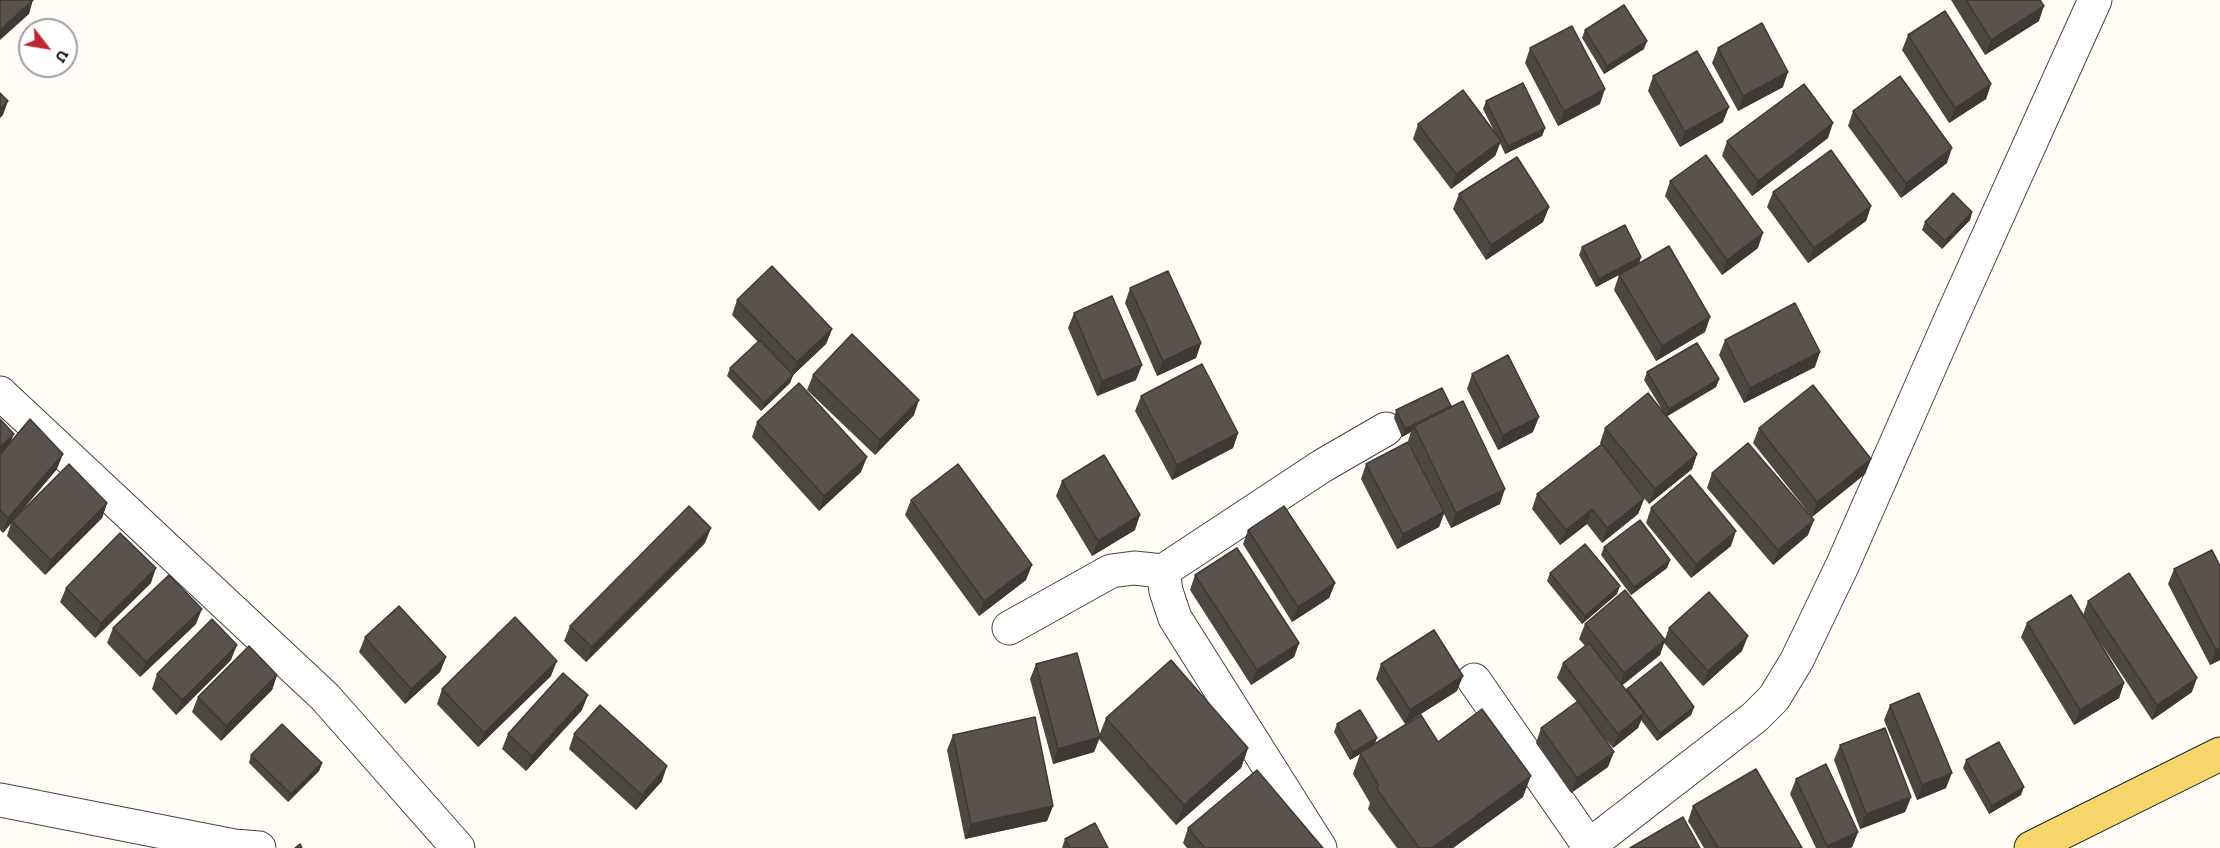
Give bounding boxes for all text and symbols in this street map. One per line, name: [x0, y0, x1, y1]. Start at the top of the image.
north arrow: [18, 18, 78, 78]
text: U: [51, 47, 73, 66]

